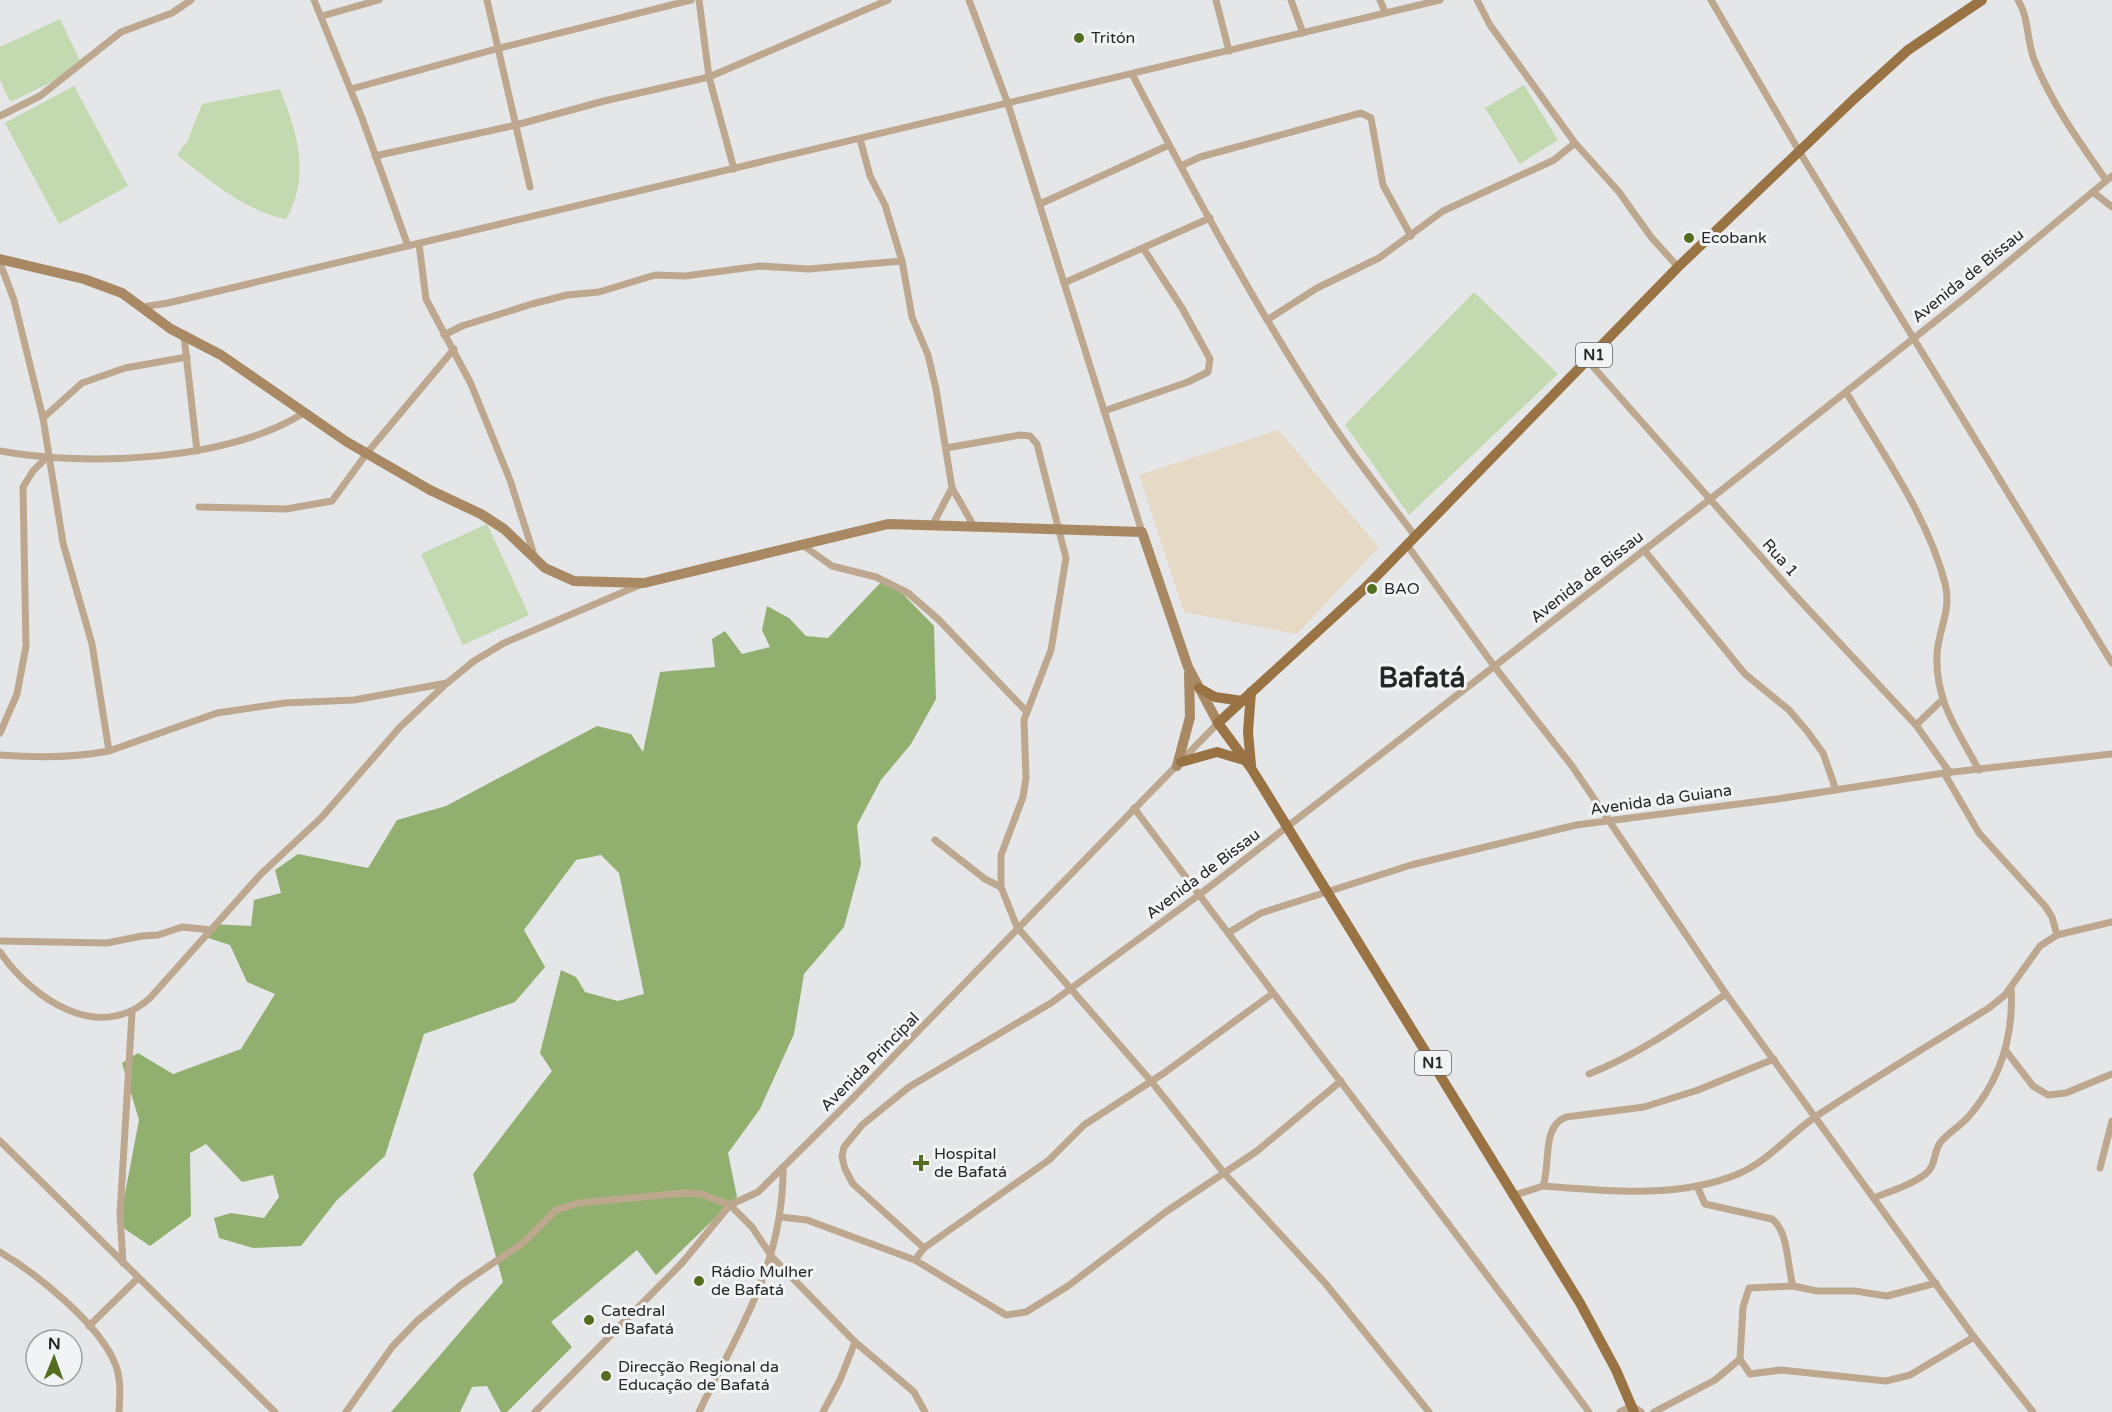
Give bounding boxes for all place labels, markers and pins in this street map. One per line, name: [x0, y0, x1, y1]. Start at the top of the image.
place label: Tritón: [1091, 28, 1135, 48]
marker: Tritón: [1072, 31, 1086, 45]
place label: Ecobank: [1701, 228, 1767, 248]
marker: Ecobank: [1682, 231, 1696, 245]
place label: BAO: [1384, 579, 1420, 599]
marker: BAO: [1365, 582, 1379, 596]
place label: Hospital de Bafatá: [934, 1144, 1007, 1182]
marker: Hospital de Bafatá: [912, 1154, 930, 1172]
place label: Rádio Mulher de Bafatá: [711, 1262, 814, 1300]
marker: Rádio Mulher de Bafatá: [692, 1274, 706, 1288]
place label: Catedral de Bafatá: [601, 1301, 674, 1339]
marker: Catedral de Bafatá: [582, 1313, 596, 1327]
place label: Direcção Regional da Educação de Bafatá: [618, 1357, 779, 1395]
marker: Direcção Regional da Educação de Bafatá: [599, 1369, 613, 1383]

